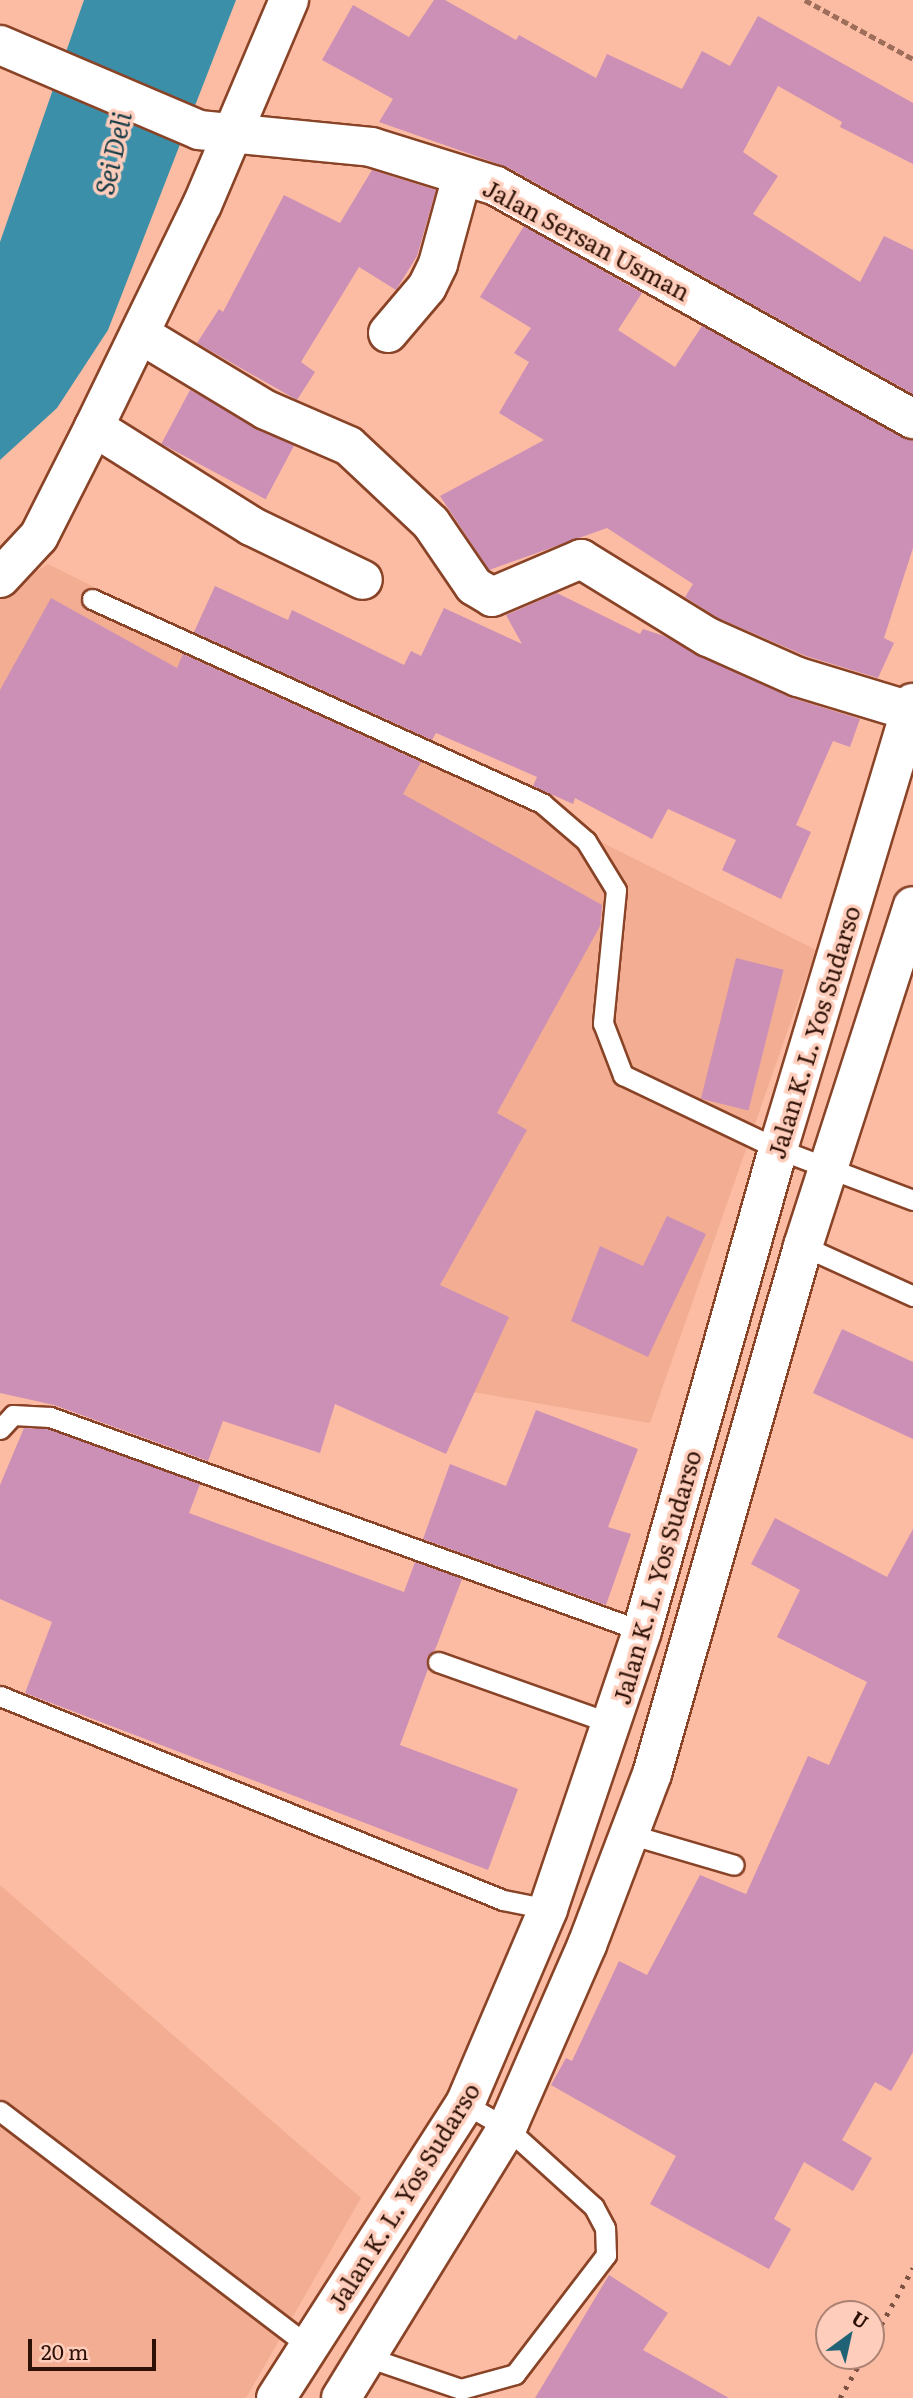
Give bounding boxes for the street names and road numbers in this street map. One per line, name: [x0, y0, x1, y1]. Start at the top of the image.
street label: Jalan Sersan Usman: [479, 172, 695, 306]
street label: Jalan K. L. Yos Sudarso: [761, 902, 865, 1162]
street label: Jalan K. L. Yos Sudarso: [606, 1447, 706, 1707]
street label: Jalan K. L. Yos Sudarso: [321, 2077, 485, 2315]

